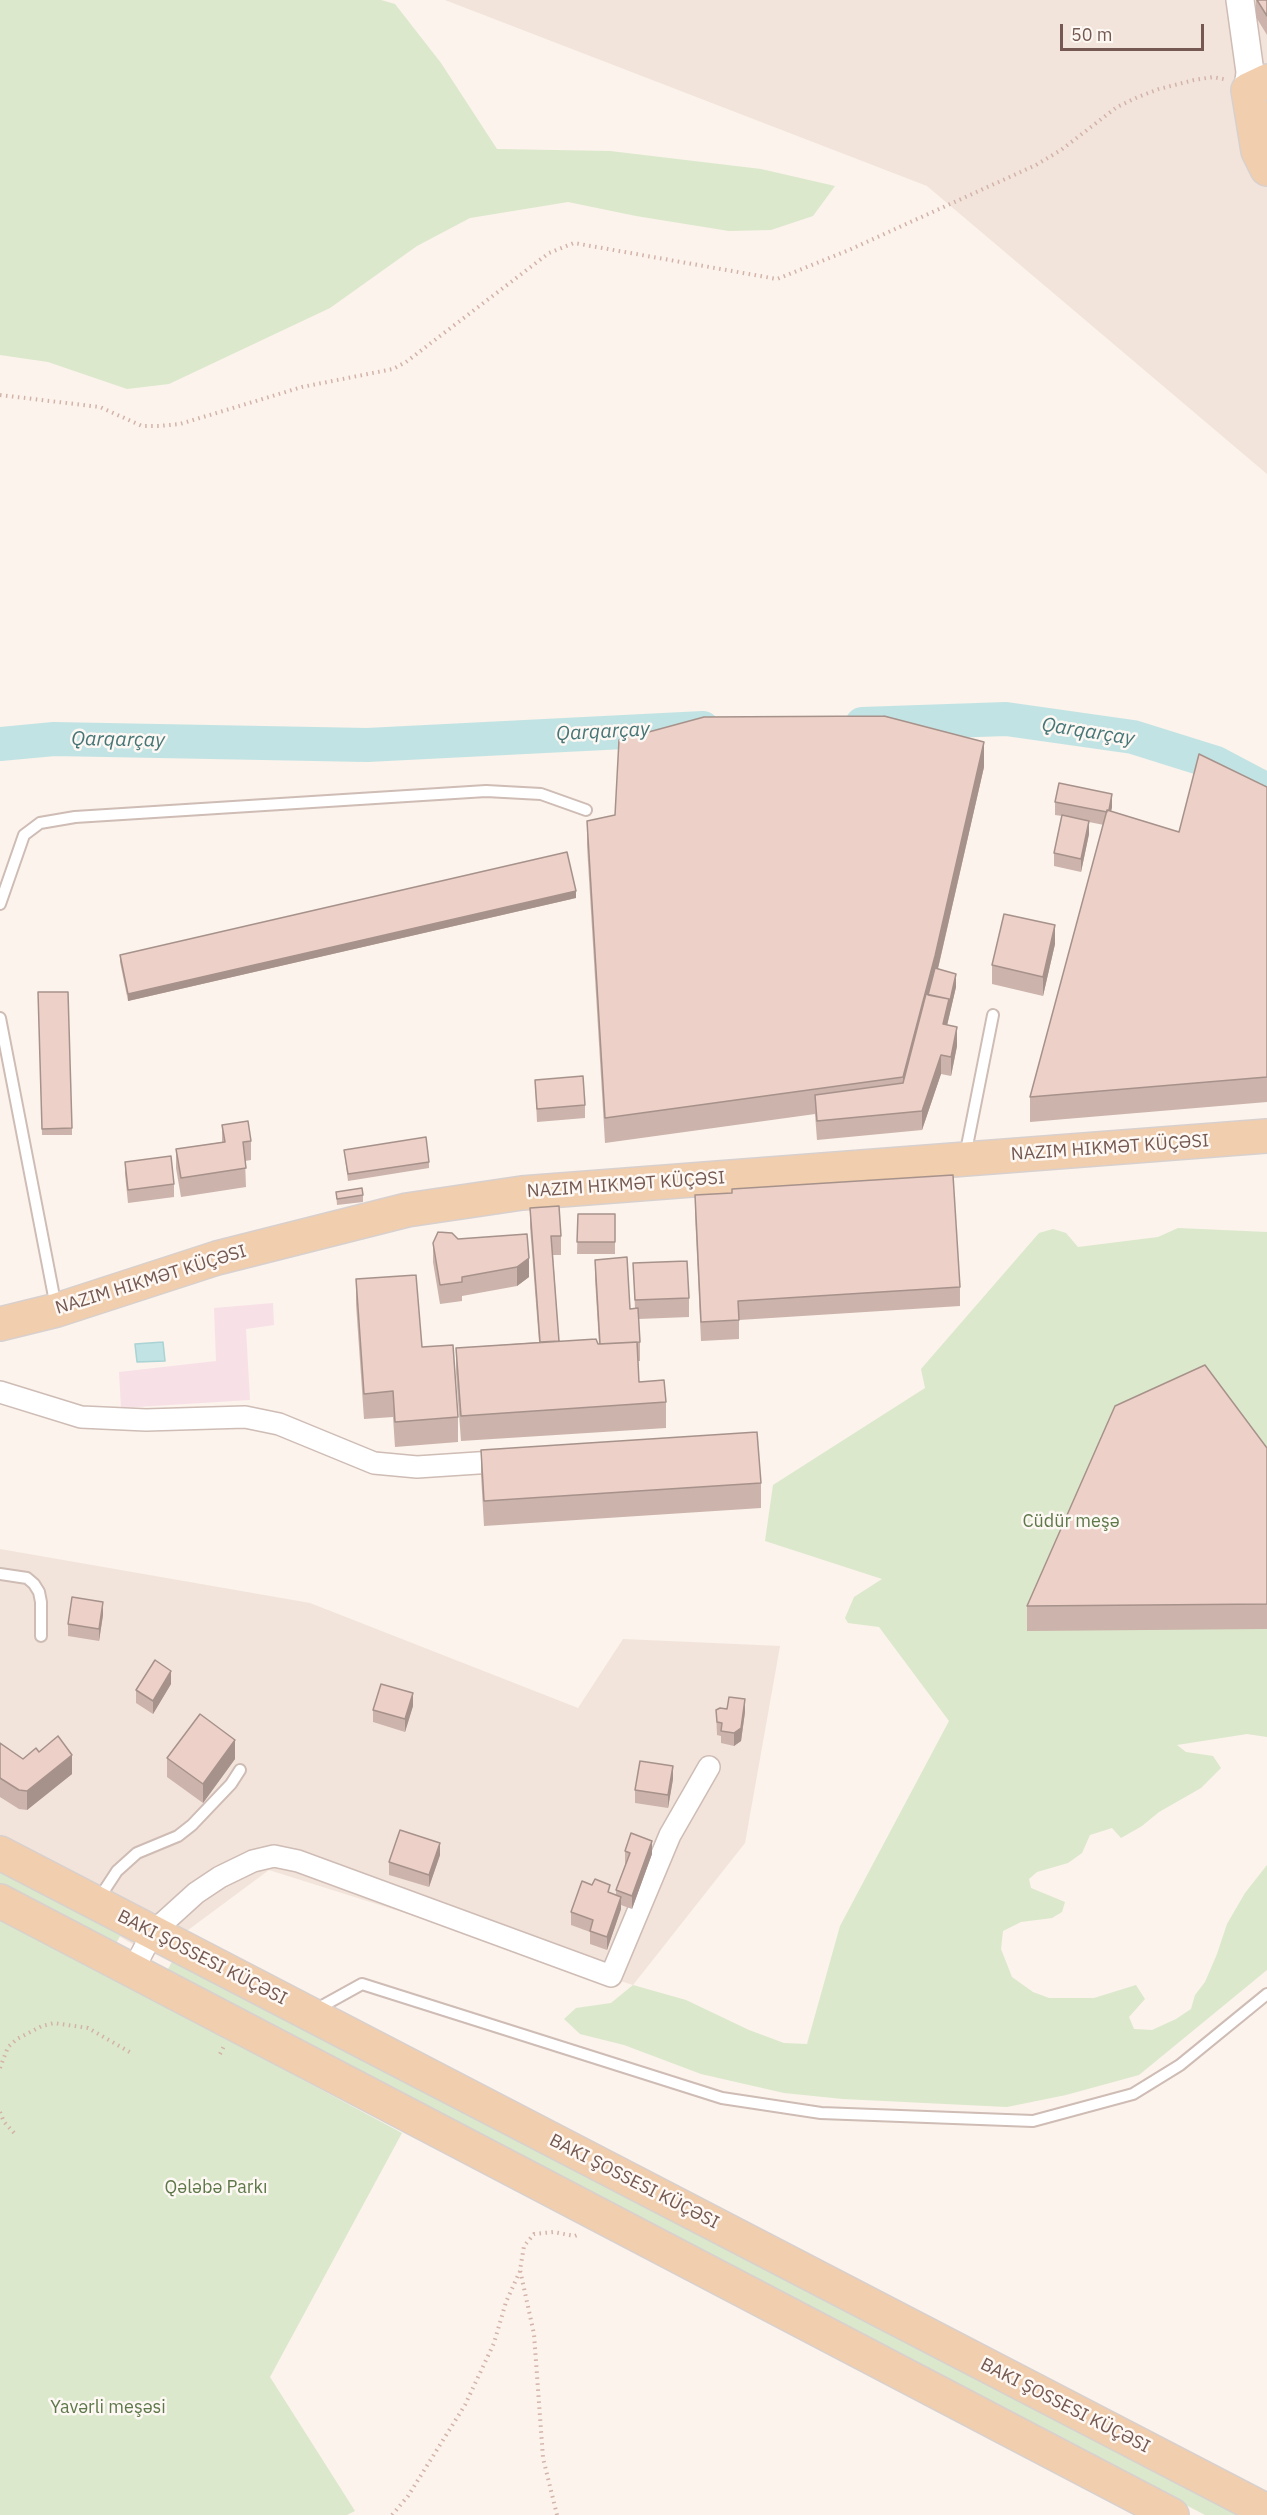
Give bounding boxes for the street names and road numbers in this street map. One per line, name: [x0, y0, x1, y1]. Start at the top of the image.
street label: NAZIM HIKMƏT KÜÇƏSI: [1010, 1130, 1210, 1166]
street label: NAZIM HIKMƏT KÜÇƏSI: [526, 1167, 726, 1203]
street label: NAZIM HIKMƏT KÜÇƏSI: [53, 1241, 249, 1319]
street label: BAKI ŞOSSESI KÜÇƏSI: [114, 1906, 290, 2010]
street label: BAKI ŞOSSESI KÜÇƏSI: [546, 2130, 722, 2234]
street label: BAKI ŞOSSESI KÜÇƏSI: [977, 2354, 1153, 2458]

